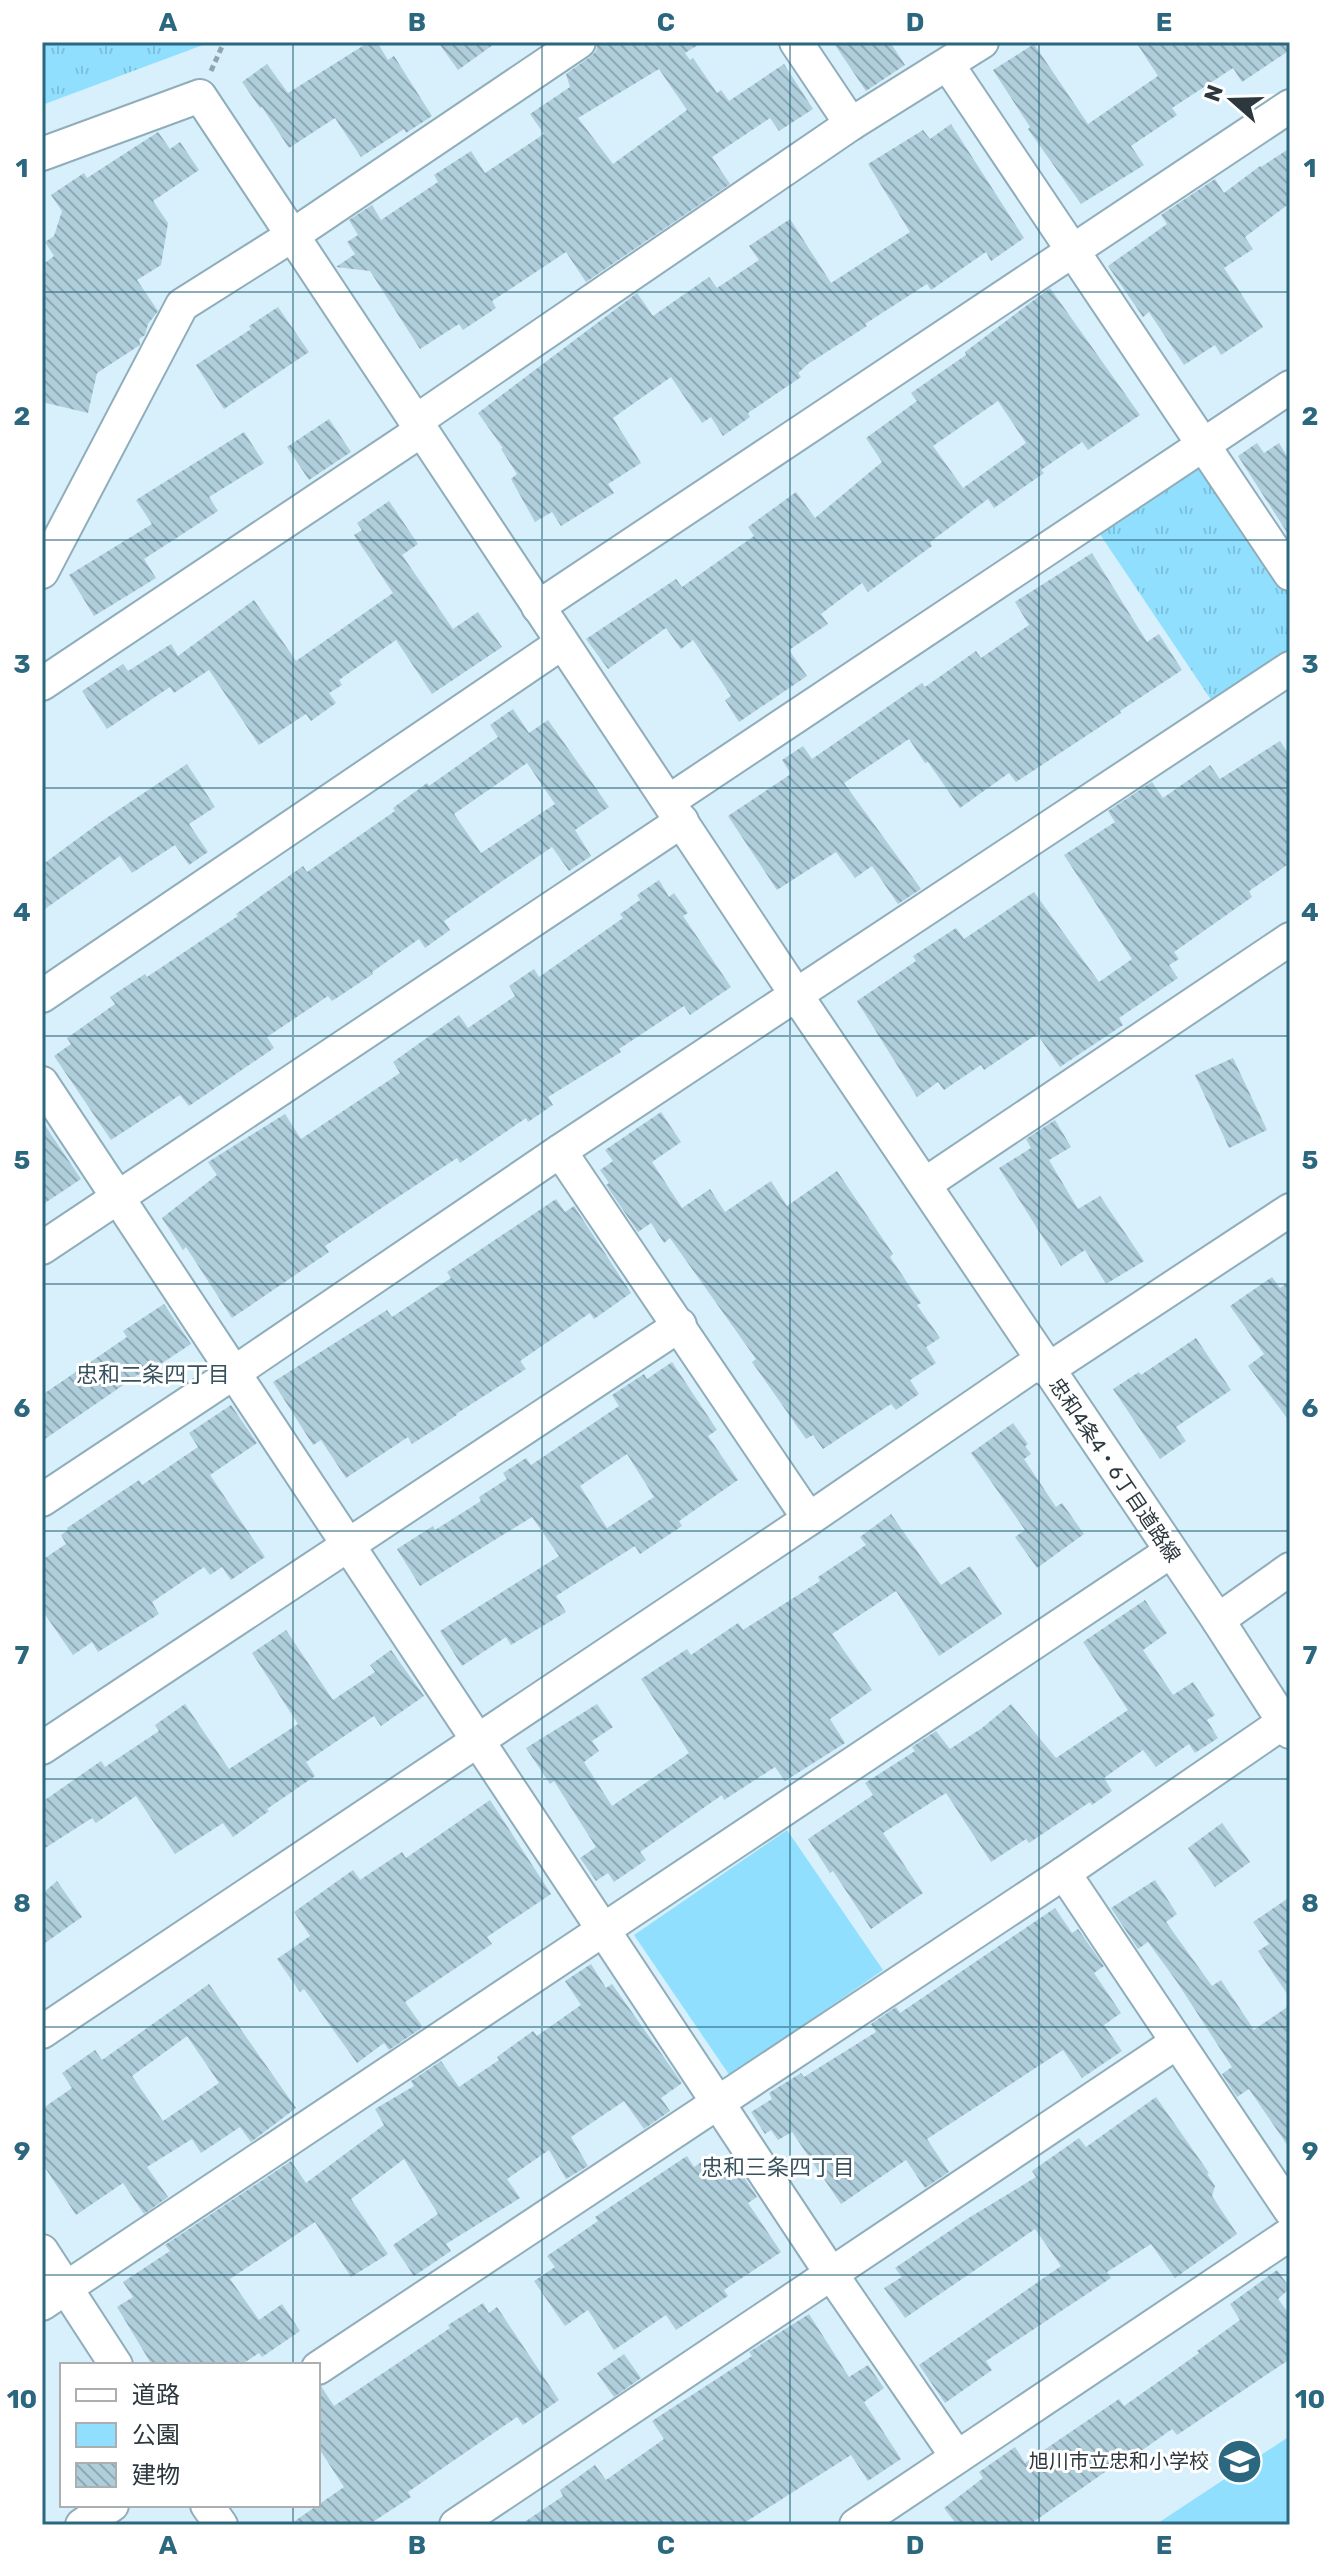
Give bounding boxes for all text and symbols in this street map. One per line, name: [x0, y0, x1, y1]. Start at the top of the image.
text: A: [159, 7, 178, 38]
text: B: [408, 7, 426, 38]
text: C: [657, 7, 675, 38]
text: D: [906, 7, 924, 38]
text: E: [1156, 7, 1172, 38]
north arrow: [1192, 60, 1272, 140]
text: N: [1198, 81, 1229, 105]
text: 1: [16, 153, 28, 184]
text: 1: [1304, 153, 1316, 184]
text: 2: [14, 401, 30, 432]
text: 2: [1302, 401, 1318, 432]
text: 3: [13, 649, 31, 680]
text: 3: [1301, 649, 1319, 680]
text: 4: [13, 897, 31, 928]
text: 4: [1301, 897, 1319, 928]
text: 5: [14, 1145, 30, 1176]
text: 5: [1302, 1145, 1318, 1176]
district label: 忠和二条四丁目: [76, 1361, 230, 1388]
street label: 忠和4条4・6丁目道路線: [1044, 1373, 1186, 1567]
text: 6: [14, 1393, 31, 1424]
text: 6: [1302, 1393, 1319, 1424]
text: 7: [15, 1640, 30, 1671]
text: 7: [1303, 1640, 1318, 1671]
text: 8: [13, 1888, 31, 1919]
text: 8: [1301, 1888, 1319, 1919]
text: 9: [14, 2136, 30, 2167]
text: 9: [1302, 2136, 1318, 2167]
district label: 忠和三条四丁目: [701, 2154, 855, 2181]
legend: [60, 2363, 320, 2507]
text: 道路: [132, 2381, 180, 2409]
text: 10: [7, 2384, 37, 2415]
text: 10: [1295, 2384, 1325, 2415]
text: 公園: [132, 2421, 180, 2449]
school or university icon: 旭川市立忠和小学校: [1216, 2437, 1264, 2485]
place label: 旭川市立忠和小学校: [1029, 2449, 1209, 2473]
text: 建物: [132, 2461, 180, 2489]
text: A: [159, 2530, 178, 2561]
text: B: [408, 2530, 426, 2561]
text: C: [657, 2530, 675, 2561]
text: D: [906, 2530, 924, 2561]
text: E: [1156, 2530, 1172, 2561]

